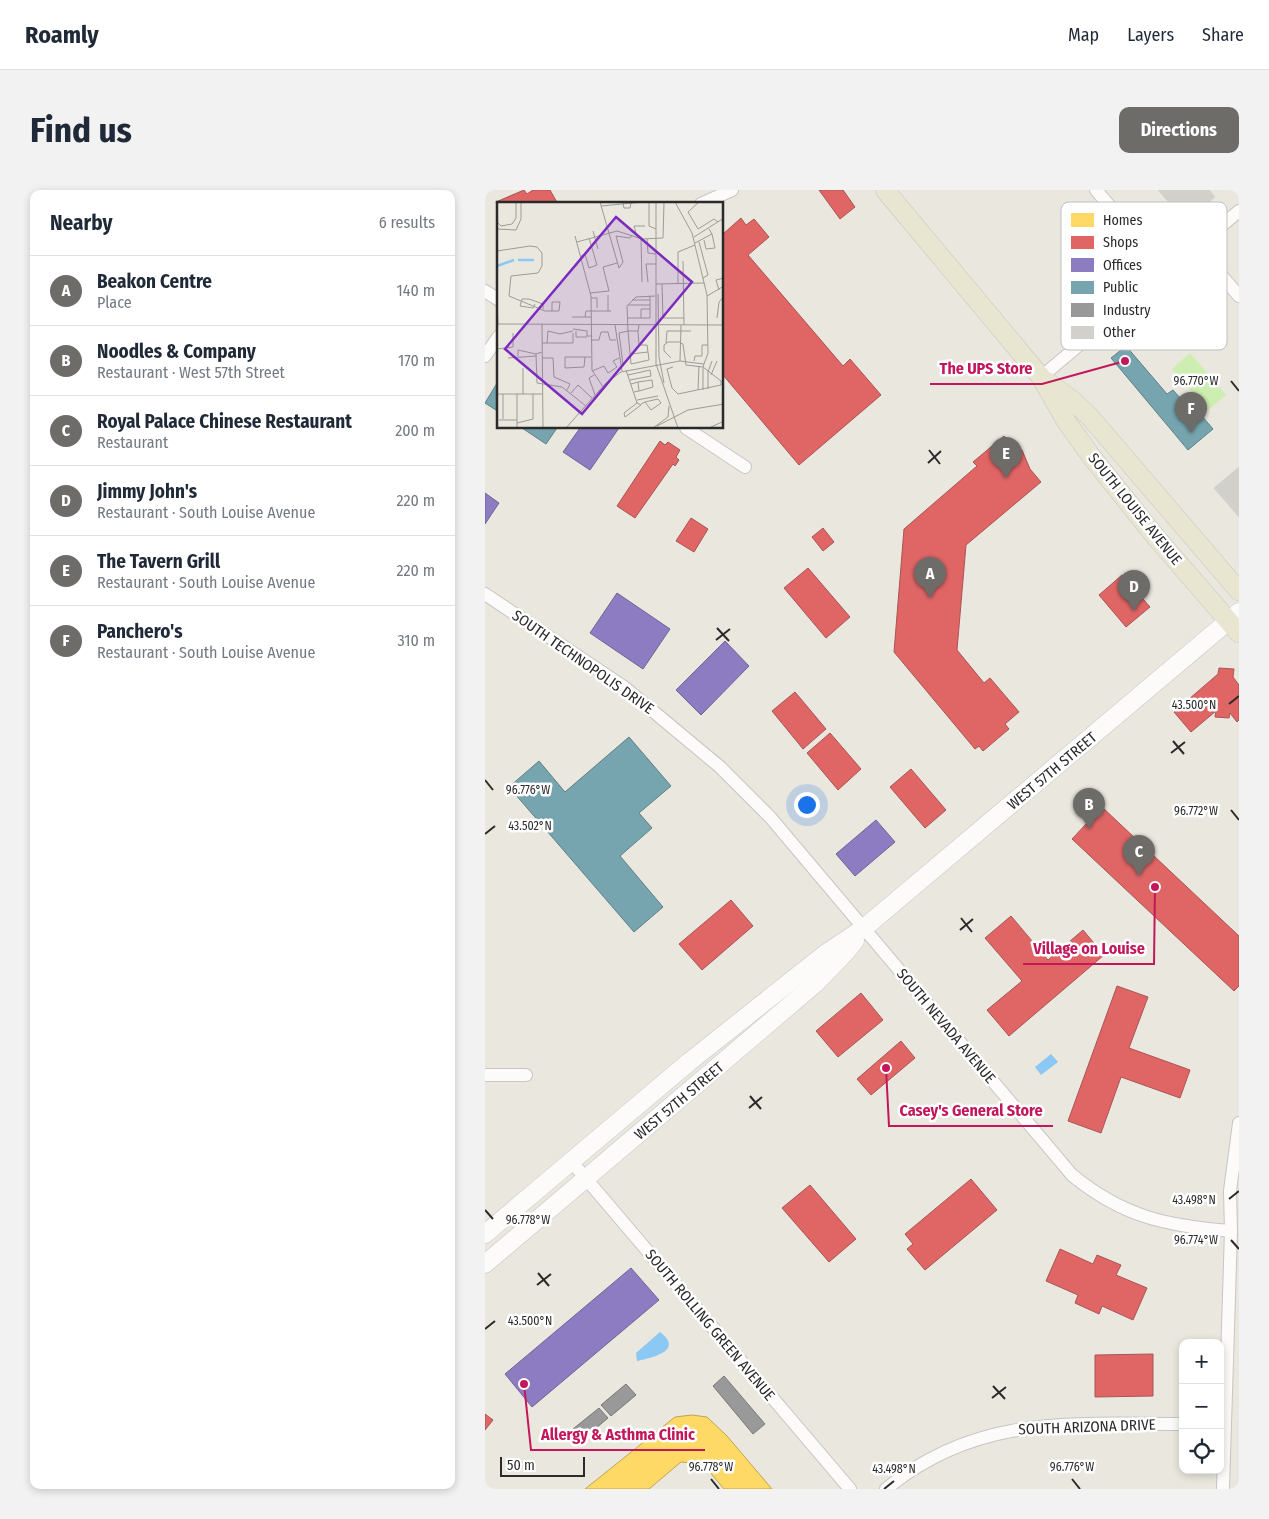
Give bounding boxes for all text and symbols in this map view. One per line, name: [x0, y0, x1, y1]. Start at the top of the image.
text: Roamly: [25, 21, 99, 49]
text: Map: [1068, 24, 1099, 46]
text: Layers: [1127, 24, 1174, 46]
text: Share: [1202, 24, 1244, 46]
button: Directions: [1119, 107, 1239, 153]
text: Find us: [30, 109, 132, 151]
inset map: [497, 202, 724, 429]
legend: [1061, 202, 1227, 350]
text: Nearby: [50, 210, 112, 236]
text: Homes: [1103, 212, 1143, 229]
text: 6 results: [379, 213, 435, 232]
text: Shops: [1103, 234, 1138, 251]
text: Offices: [1103, 257, 1142, 274]
text: Beakon Centre: [97, 270, 212, 293]
text: Public: [1103, 279, 1138, 296]
text: A: [62, 281, 70, 300]
text: 140 m: [397, 281, 435, 300]
text: Place: [97, 293, 132, 312]
text: Industry: [1103, 302, 1151, 319]
text: Other: [1103, 324, 1136, 341]
text: Noodles & Company: [97, 340, 256, 363]
text: B: [62, 351, 70, 370]
text: 170 m: [398, 351, 435, 370]
callout: The UPS Store: [930, 353, 1042, 384]
text: The UPS Store: [940, 359, 1032, 378]
text: Restaurant · West 57th Street: [97, 363, 285, 382]
text: 96.770°W: [1174, 374, 1218, 388]
pin: F: [1175, 392, 1207, 433]
text: Royal Palace Chinese Restaurant: [97, 410, 352, 433]
text: C: [62, 421, 70, 440]
text: 200 m: [395, 421, 435, 440]
text: Restaurant: [97, 433, 168, 452]
pin: E: [990, 437, 1022, 478]
street label: SOUTH LOUISE AVENUE: [1084, 449, 1186, 569]
text: Jimmy John's: [97, 480, 197, 503]
text: D: [61, 491, 71, 510]
text: 220 m: [396, 491, 435, 510]
text: Restaurant · South Louise Avenue: [97, 503, 315, 522]
text: The Tavern Grill: [97, 550, 220, 573]
pin: A: [914, 557, 946, 598]
text: E: [62, 561, 70, 580]
text: 220 m: [396, 561, 435, 580]
pin: D: [1118, 570, 1150, 611]
text: Restaurant · South Louise Avenue: [97, 573, 315, 592]
street label: SOUTH TECHNOPOLIS DRIVE: [509, 606, 657, 718]
text: Panchero's: [97, 620, 182, 643]
text: F: [62, 631, 70, 650]
text: 310 m: [398, 631, 435, 650]
text: Restaurant · South Louise Avenue: [97, 643, 315, 662]
text: 43.500°N: [1172, 698, 1216, 712]
street label: WEST 57TH STREET: [1004, 728, 1100, 814]
text: 96.776°W: [506, 783, 550, 797]
pin: B: [1073, 788, 1105, 829]
your location: [794, 792, 820, 818]
text: 96.772°W: [1174, 804, 1218, 818]
text: 43.502°N: [508, 819, 552, 833]
pin: C: [1123, 835, 1155, 876]
callout: Village on Louise: [1023, 933, 1154, 964]
text: Village on Louise: [1032, 939, 1145, 958]
street label: SOUTH NEVADA AVENUE: [893, 965, 999, 1087]
street label: WEST 57TH STREET: [631, 1058, 727, 1144]
callout: Casey's General Store: [889, 1095, 1053, 1126]
text: Casey's General Store: [899, 1101, 1043, 1120]
text: 43.498°N: [1172, 1193, 1216, 1207]
text: 96.778°W: [506, 1213, 550, 1227]
text: 96.774°W: [1174, 1233, 1218, 1247]
street label: SOUTH ROLLING GREEN AVENUE: [641, 1246, 779, 1404]
text: 43.500°N: [508, 1314, 552, 1328]
map controls: [1179, 1339, 1224, 1474]
button: +: [1179, 1339, 1224, 1384]
button: −: [1179, 1384, 1224, 1429]
street label: SOUTH ARIZONA DRIVE: [1018, 1416, 1156, 1438]
callout: Allergy & Asthma Clinic: [531, 1419, 705, 1450]
text: Allergy & Asthma Clinic: [540, 1425, 695, 1444]
button: locate: [1179, 1429, 1224, 1474]
scale bar: [500, 1454, 585, 1477]
text: 50 m: [507, 1457, 535, 1474]
text: 96.778°W: [689, 1460, 733, 1474]
text: 96.776°W: [1050, 1460, 1094, 1474]
text: 43.498°N: [872, 1462, 916, 1476]

